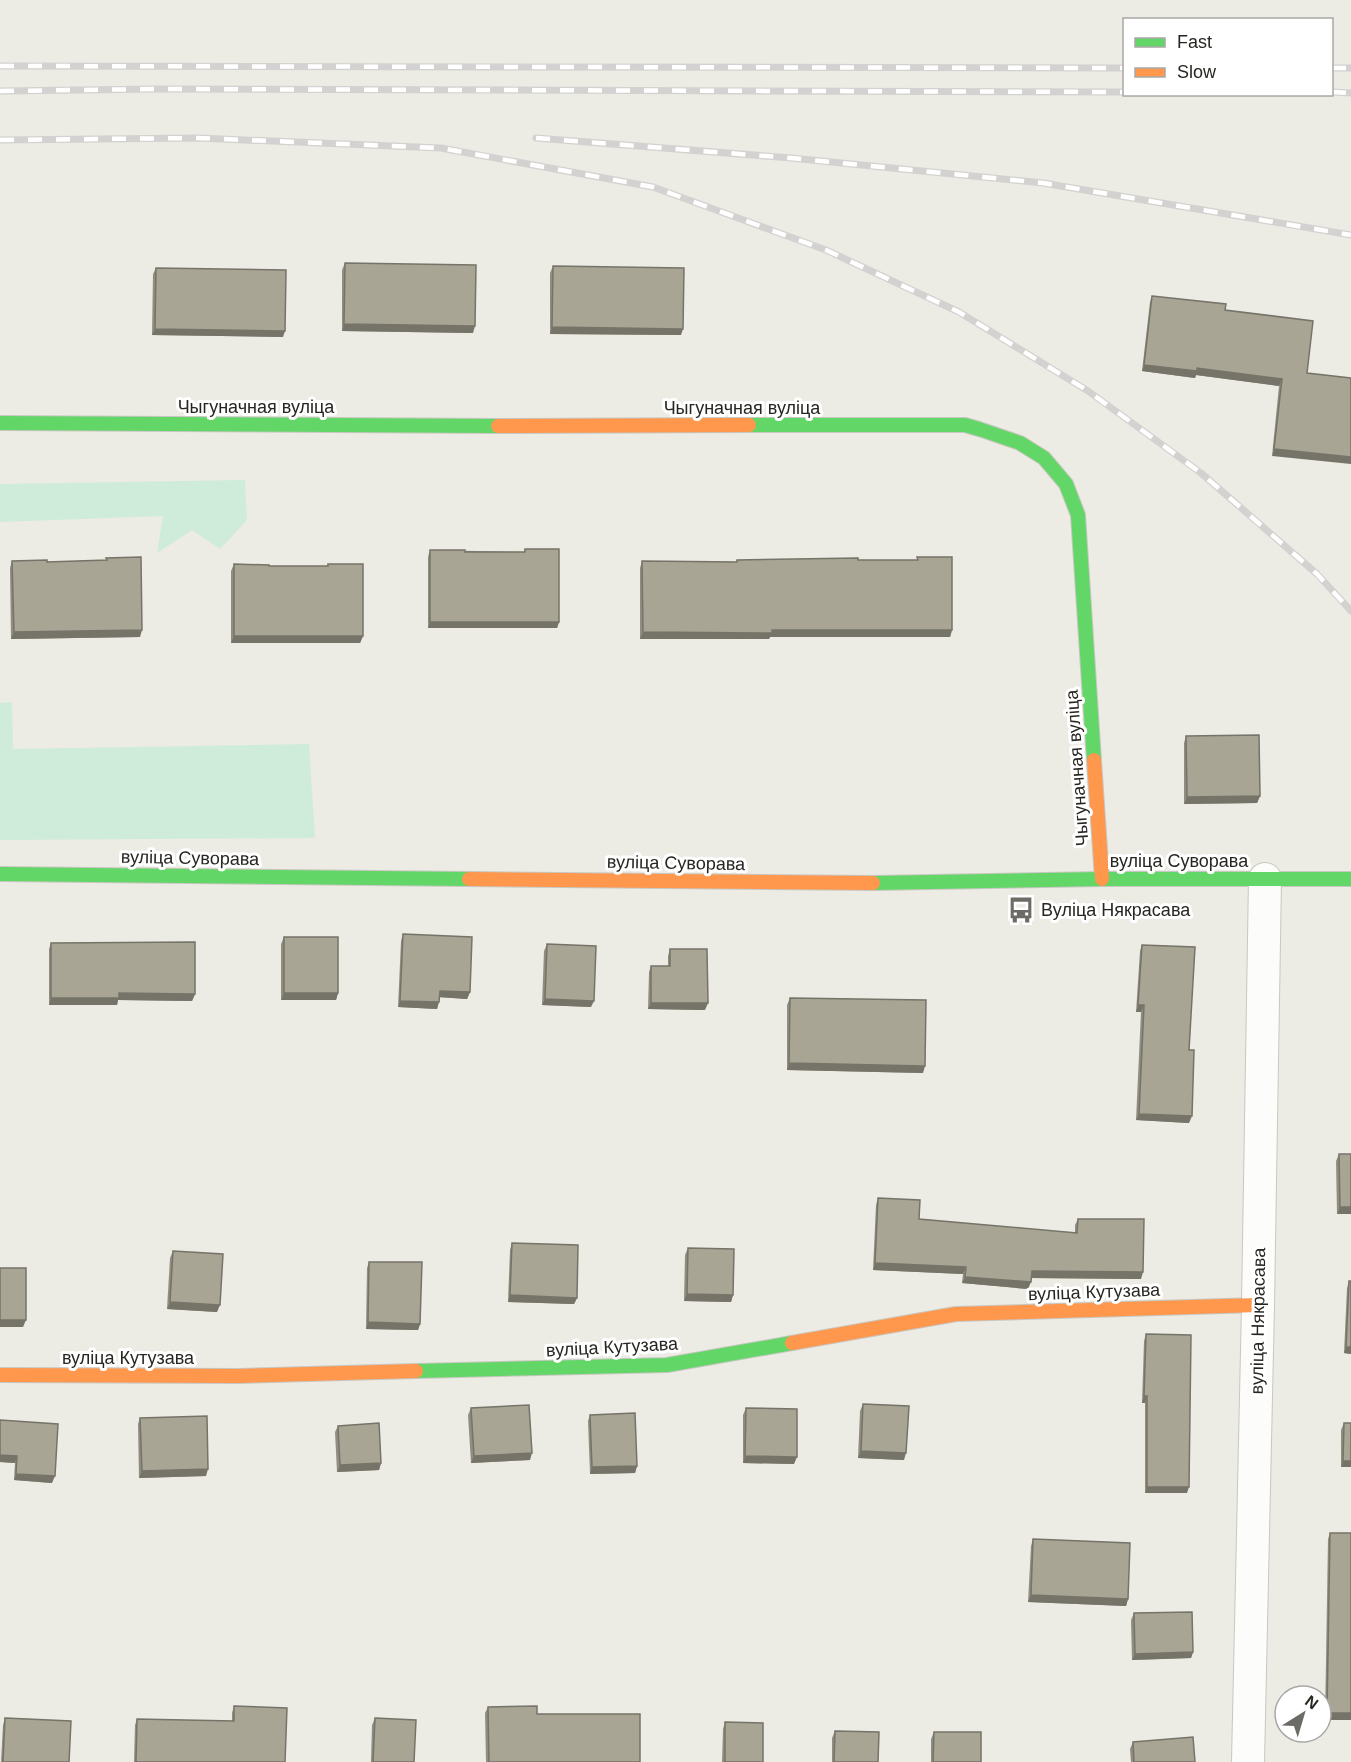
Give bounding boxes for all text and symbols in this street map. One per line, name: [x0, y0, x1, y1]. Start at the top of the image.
legend: [1123, 18, 1333, 96]
text: Fast: [1177, 32, 1212, 52]
text: Slow: [1177, 62, 1217, 82]
street label: Чыгуначная вуліца: [178, 397, 335, 417]
street label: Чыгуначная вуліца: [664, 398, 821, 418]
street label: Чыгуначная вуліца: [1061, 688, 1092, 847]
street label: вуліца Суворава: [121, 847, 260, 869]
street label: вуліца Суворава: [1110, 851, 1249, 871]
street label: вуліца Суворава: [607, 852, 746, 874]
bus stop icon: Вуліца Някрасава: [1006, 895, 1036, 925]
place label: Вуліца Някрасава: [1041, 900, 1191, 920]
street label: вуліца Някрасава: [1247, 1247, 1269, 1394]
street label: вуліца Кутузава: [1028, 1280, 1161, 1304]
street label: вуліца Кутузава: [545, 1334, 679, 1360]
street label: вуліца Кутузава: [62, 1348, 195, 1368]
north arrow: [1273, 1684, 1333, 1744]
text: N: [1302, 1692, 1321, 1713]

